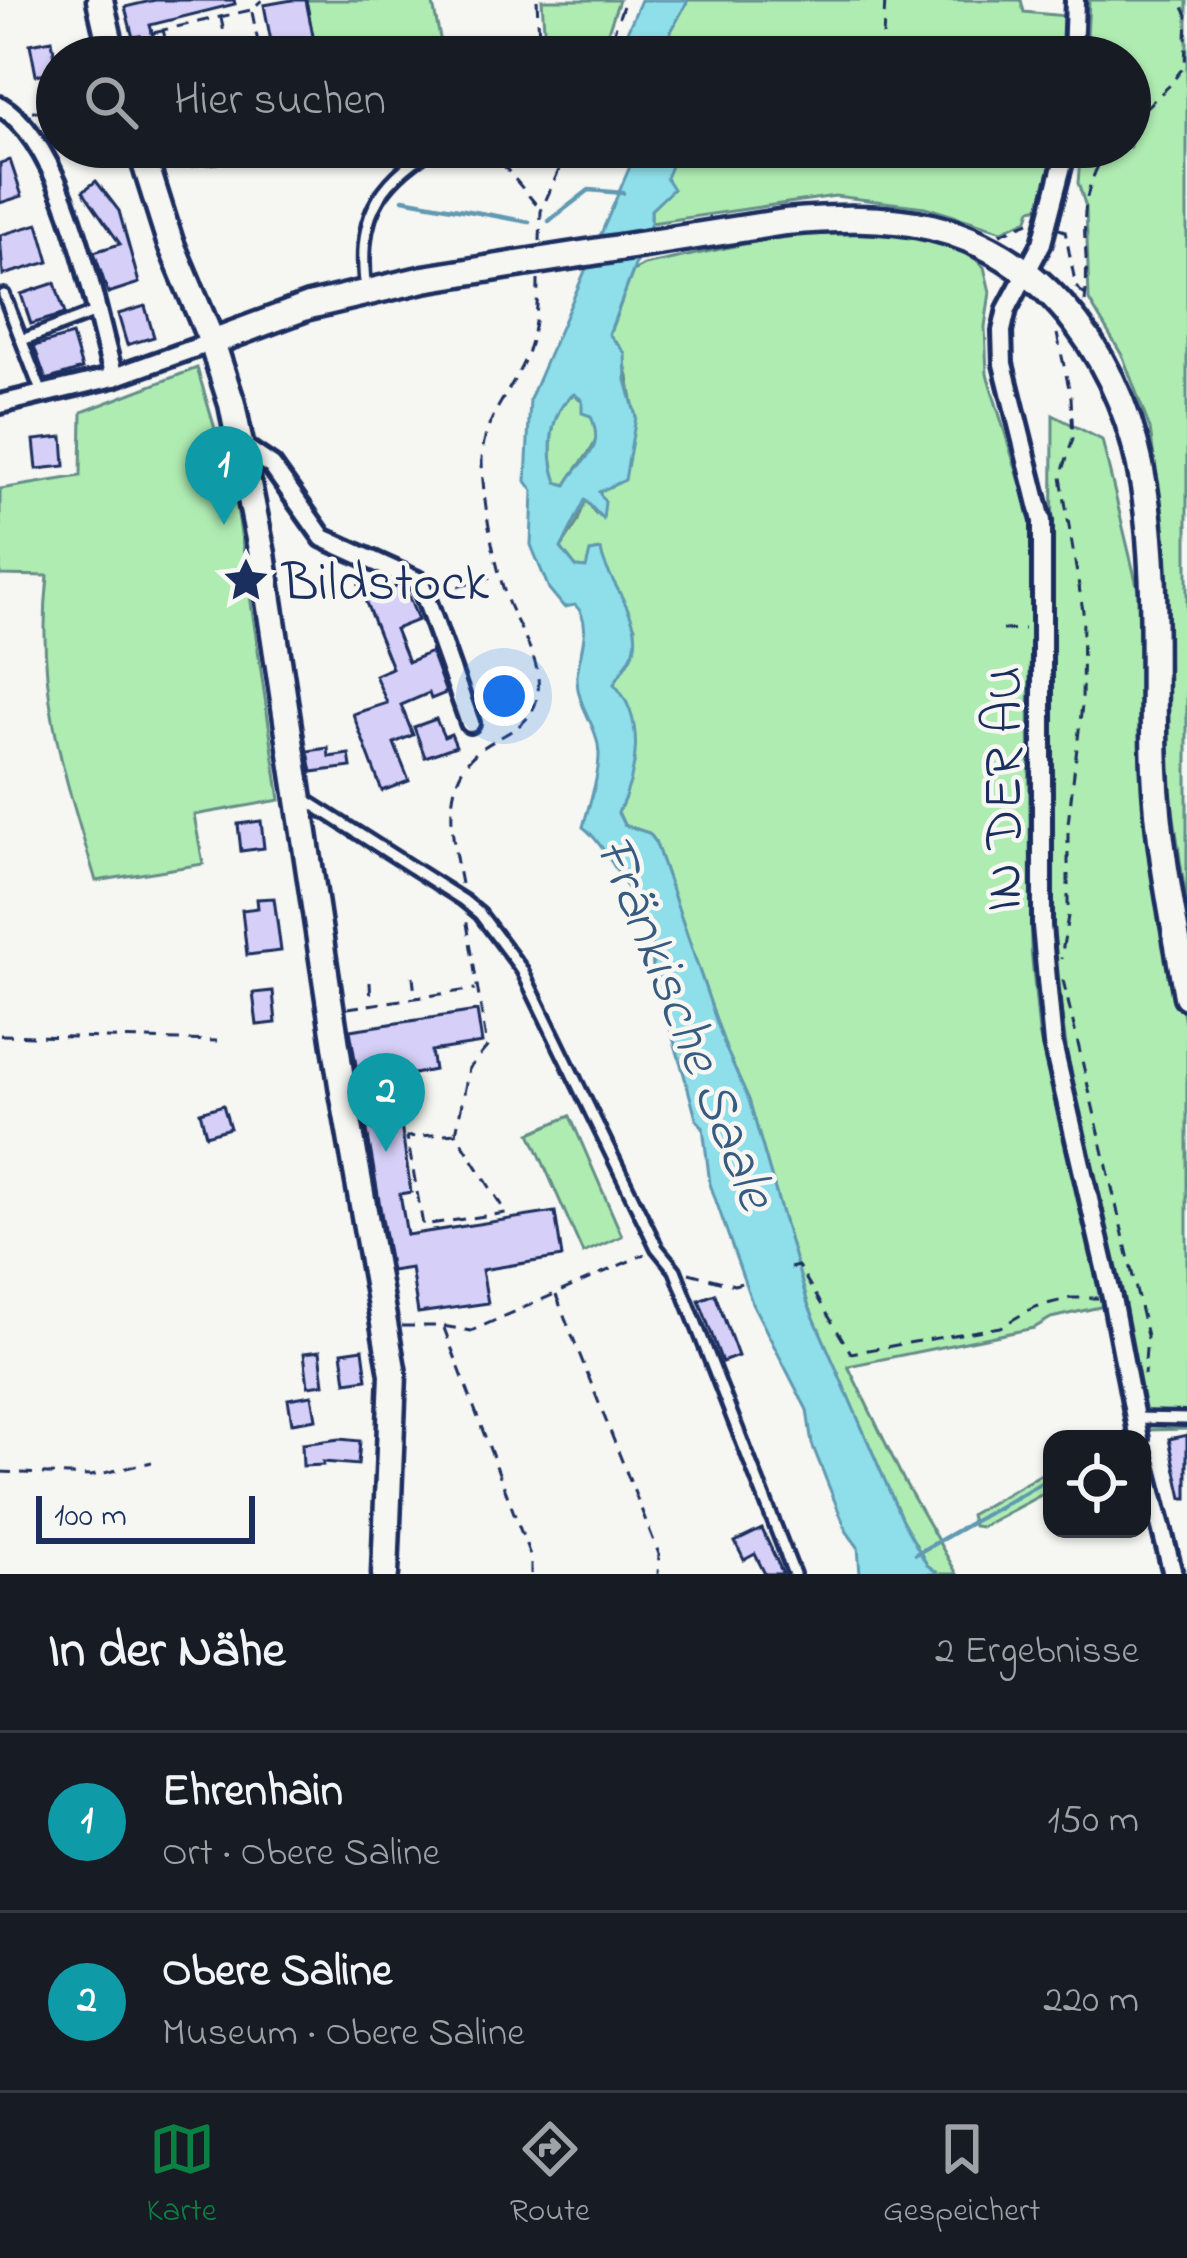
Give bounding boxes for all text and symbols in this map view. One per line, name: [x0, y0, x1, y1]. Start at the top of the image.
search box: [36, 36, 1151, 168]
icon: search: [78, 69, 144, 135]
text: Hier suchen: [174, 69, 386, 135]
pin: 1: [185, 426, 263, 525]
place label: Bildstock: [280, 547, 489, 625]
place icon: Bildstock: [221, 555, 271, 605]
your location: [474, 666, 534, 726]
street label: IN DER AU: [968, 666, 1046, 912]
water label: Fränkische Saale: [569, 824, 796, 1225]
pin: 2: [347, 1053, 425, 1152]
map controls: [1043, 1430, 1151, 1538]
button: locate: [1043, 1430, 1151, 1538]
scale bar: [36, 1490, 255, 1543]
text: 100 m: [54, 1493, 127, 1541]
text: In der Nähe: [48, 1615, 285, 1690]
text: 2 Ergebnisse: [935, 1624, 1139, 1681]
text: Ehrenhain: [162, 1760, 343, 1826]
text: 1: [81, 1793, 93, 1850]
text: 150 m: [1047, 1793, 1139, 1850]
text: Ort · Obere Saline: [162, 1826, 440, 1883]
text: Obere Saline: [162, 1940, 392, 2006]
text: 2: [77, 1973, 97, 2030]
text: 220 m: [1043, 1973, 1139, 2030]
text: Museum · Obere Saline: [162, 2006, 525, 2063]
tab: Karte: [147, 2116, 217, 2236]
tab: Route: [510, 2116, 590, 2236]
tab: Gespeichert: [883, 2116, 1040, 2236]

